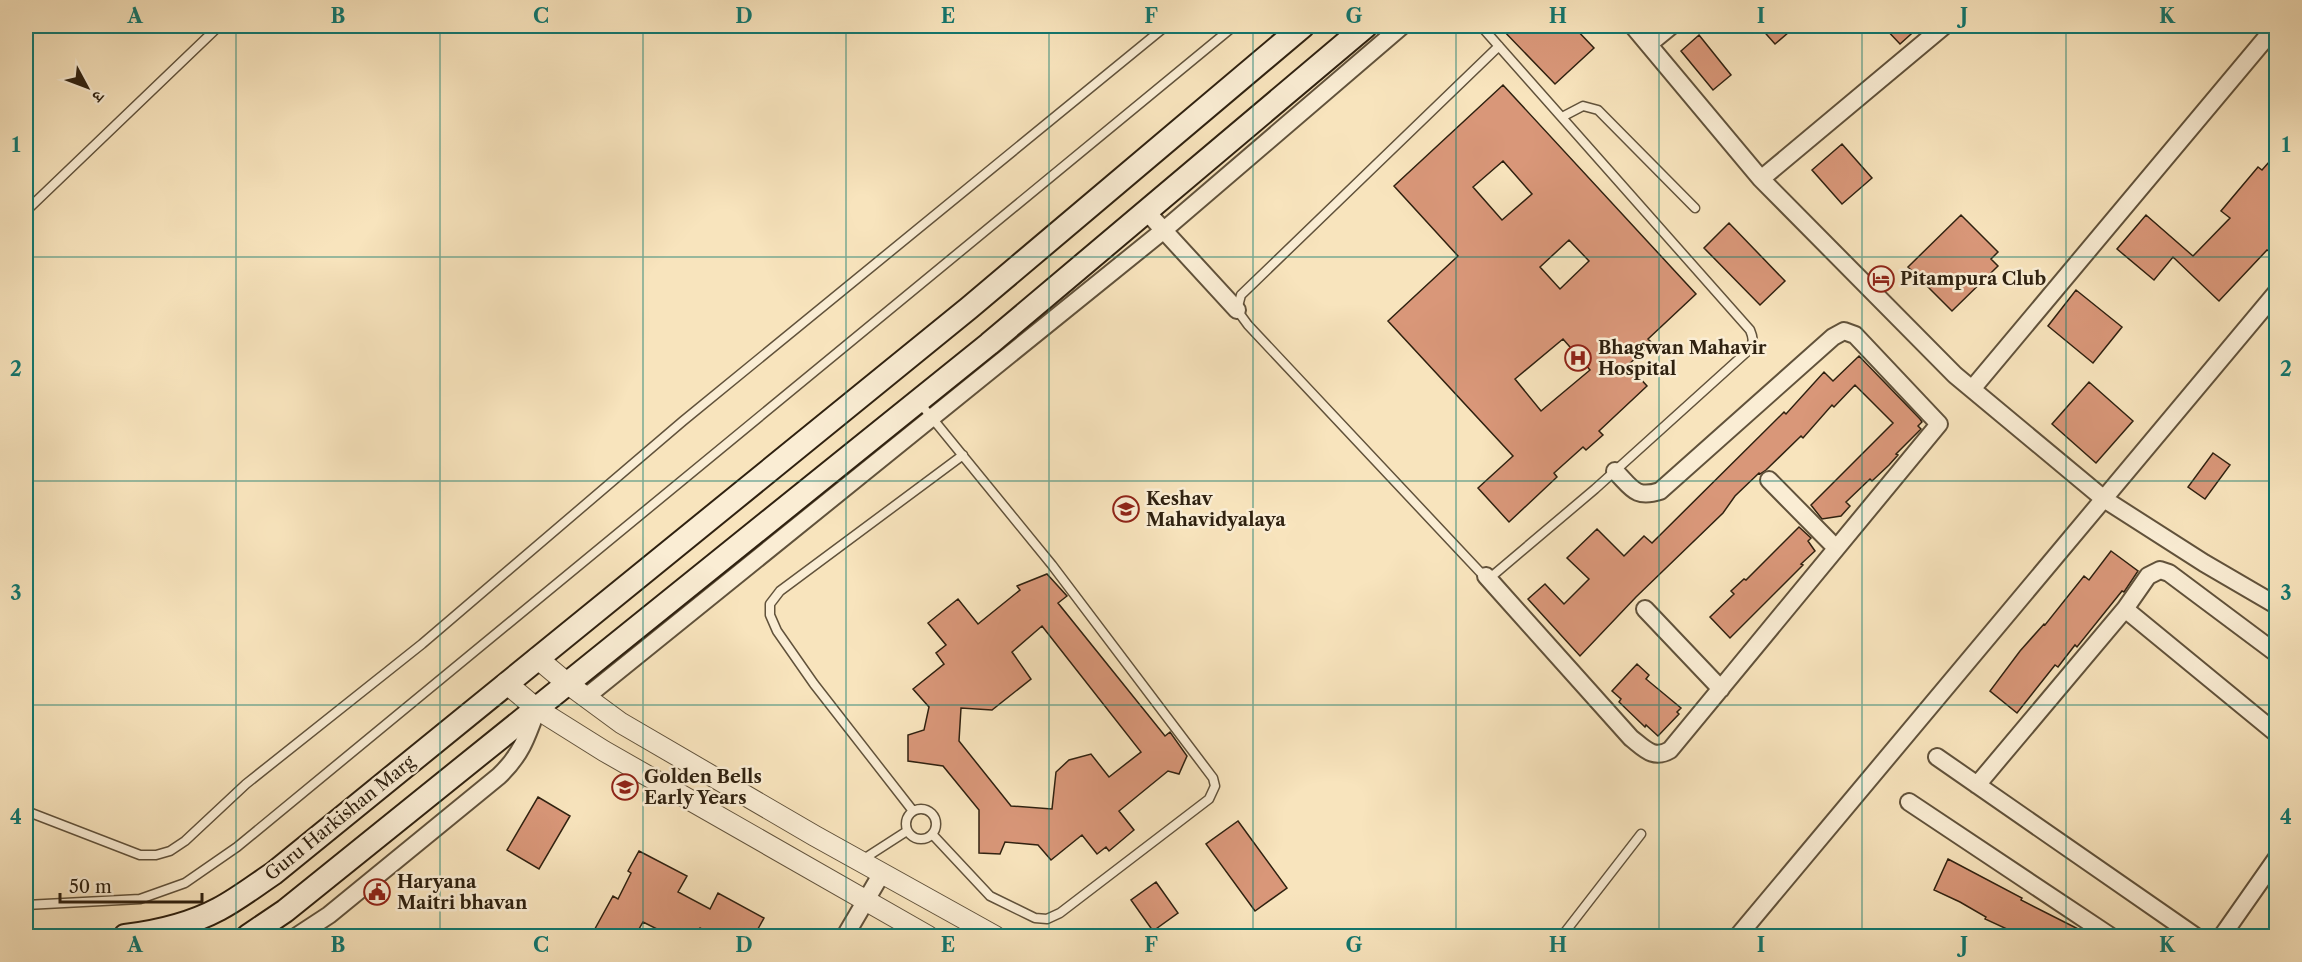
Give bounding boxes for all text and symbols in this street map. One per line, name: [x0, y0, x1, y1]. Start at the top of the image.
text: A: [126, 4, 143, 28]
text: B: [331, 4, 346, 28]
text: C: [533, 4, 549, 28]
text: D: [735, 4, 753, 28]
text: E: [941, 4, 955, 28]
text: F: [1144, 4, 1158, 28]
text: G: [1346, 4, 1363, 28]
text: H: [1549, 4, 1567, 28]
text: I: [1757, 4, 1765, 28]
text: J: [1956, 4, 1968, 28]
text: K: [2159, 4, 2176, 28]
north arrow: [57, 57, 117, 117]
text: उ: [87, 86, 109, 108]
text: 1: [12, 133, 21, 157]
text: 1: [2282, 133, 2291, 157]
hotel icon: Pitampura Club: [1866, 264, 1896, 294]
place label: Pitampura Club: [1900, 268, 2046, 290]
place label: Bhagwan Mahavir Hospital: [1598, 337, 1767, 380]
hospital icon: Bhagwan Mahavir Hospital: [1563, 343, 1593, 373]
text: 2: [10, 357, 22, 381]
text: 2: [2280, 357, 2292, 381]
place label: Keshav Mahavidyalaya: [1146, 488, 1286, 531]
school or university icon: Keshav Mahavidyalaya: [1111, 494, 1141, 524]
text: 3: [10, 581, 22, 605]
text: 3: [2280, 581, 2292, 605]
street label: Guru Harkishan Marg: [261, 750, 420, 885]
place label: Golden Bells Early Years: [644, 766, 762, 809]
school or university icon: Golden Bells Early Years: [610, 772, 640, 802]
text: 4: [10, 805, 22, 829]
text: 4: [2280, 805, 2292, 829]
scale bar: [60, 866, 202, 904]
place label: Haryana Maitri bhavan: [397, 871, 528, 914]
text: 50 m: [69, 876, 112, 898]
public building icon: Haryana Maitri bhavan: [362, 877, 392, 907]
text: A: [126, 933, 143, 957]
text: B: [331, 933, 346, 957]
text: C: [533, 933, 549, 957]
text: D: [735, 933, 753, 957]
text: E: [941, 933, 955, 957]
text: F: [1144, 933, 1158, 957]
text: G: [1346, 933, 1363, 957]
text: H: [1549, 933, 1567, 957]
text: I: [1757, 933, 1765, 957]
text: J: [1956, 933, 1968, 957]
text: K: [2159, 933, 2176, 957]

